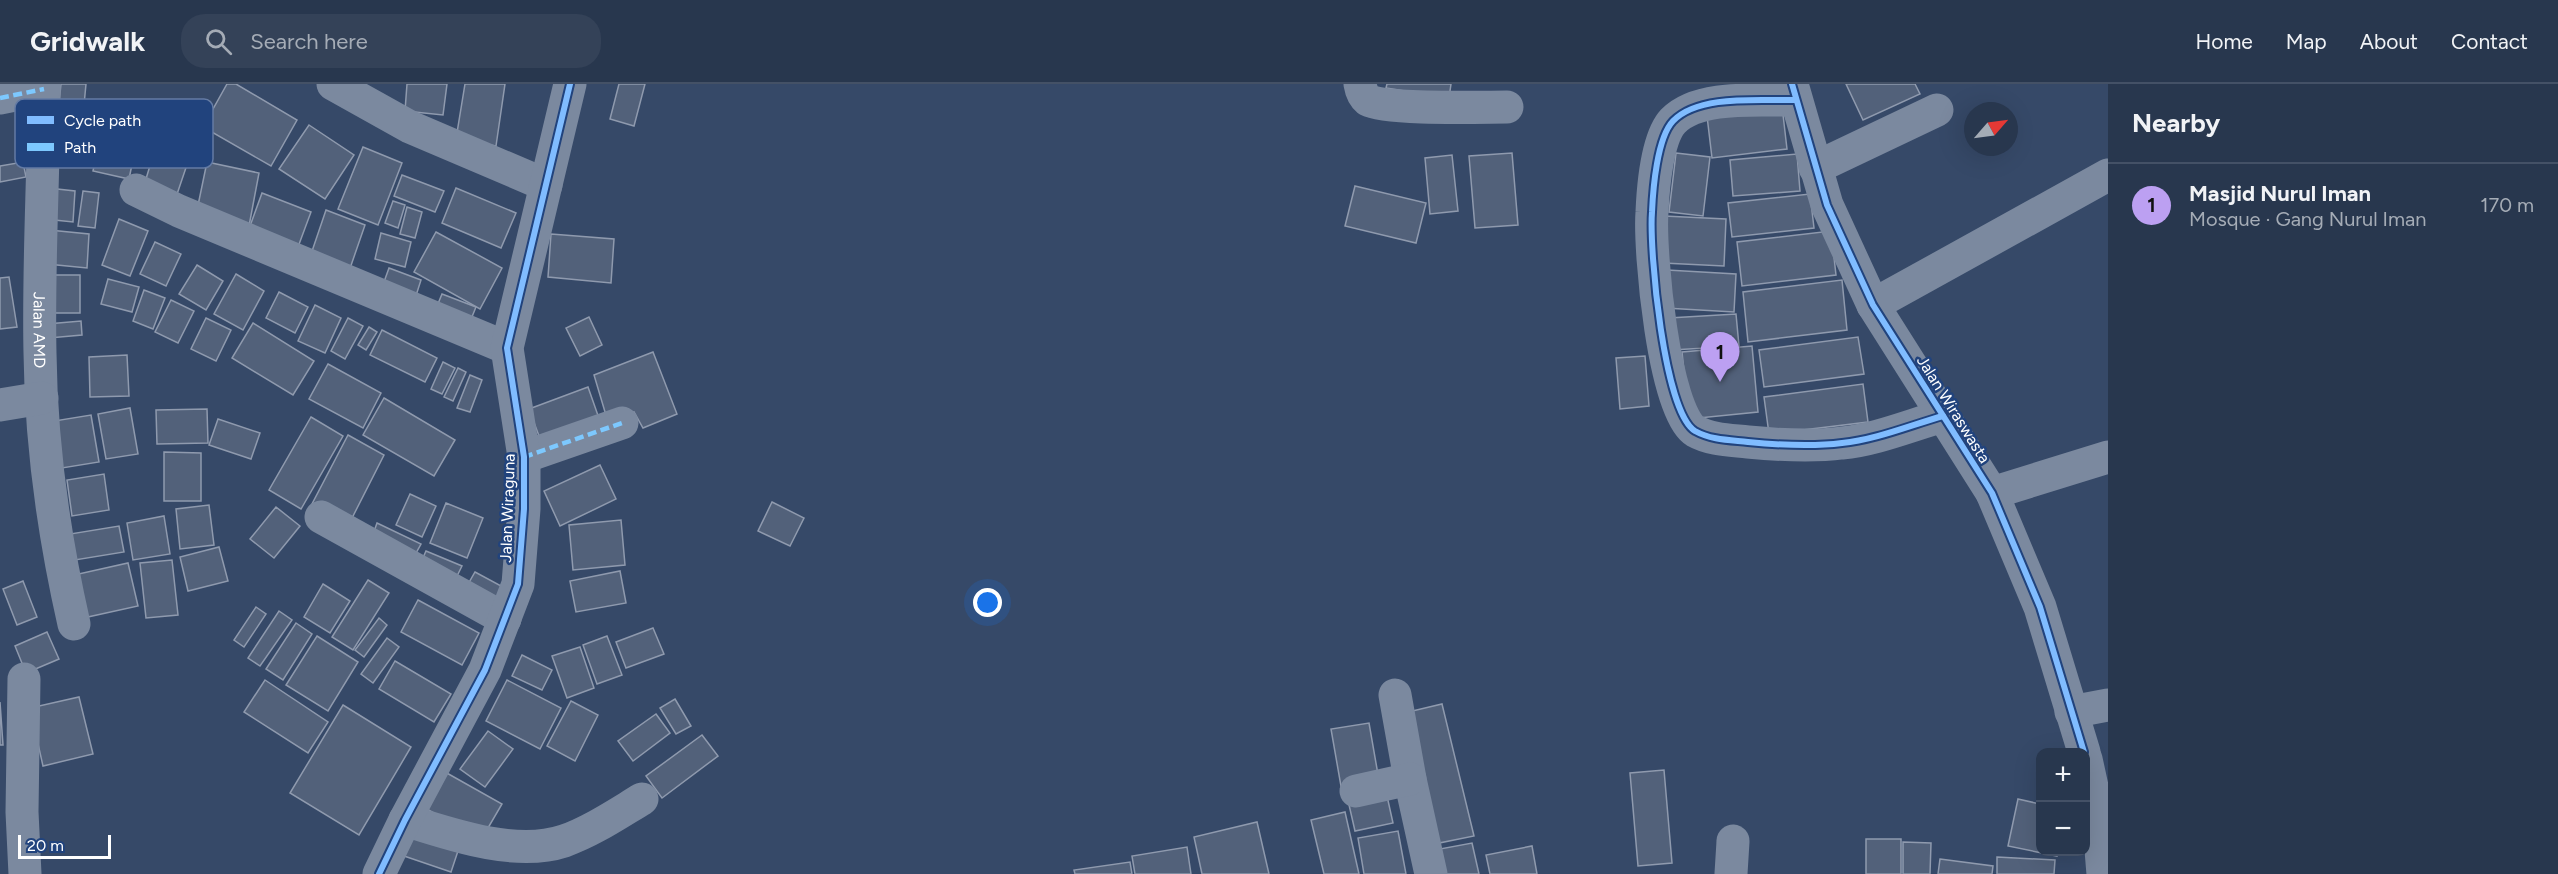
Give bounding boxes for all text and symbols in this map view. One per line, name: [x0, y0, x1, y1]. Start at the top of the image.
search box: [181, 14, 601, 68]
text: Gridwalk: [30, 24, 145, 58]
icon: search: [202, 25, 235, 58]
text: Search here: [250, 28, 368, 55]
text: Home: [2196, 29, 2253, 54]
text: Map: [2286, 29, 2327, 54]
text: About: [2360, 29, 2418, 54]
text: Contact: [2451, 29, 2528, 54]
legend: [15, 99, 213, 168]
north arrow: [1964, 102, 2018, 156]
text: Nearby: [2132, 107, 2220, 139]
text: Cycle path: [64, 111, 141, 130]
text: Path: [64, 138, 96, 157]
text: Masjid Nurul Iman: [2189, 180, 2371, 207]
text: 1: [2147, 193, 2156, 217]
text: 170 m: [2480, 193, 2534, 217]
text: Mosque · Gang Nurul Iman: [2189, 207, 2426, 231]
street label: Jalan AMD: [30, 292, 49, 368]
pin: 1: [1700, 332, 1740, 382]
street label: Jalan Wiraswasta: [1913, 352, 1994, 467]
street label: Jalan Wiraguna: [496, 453, 519, 563]
your location: [973, 588, 1002, 617]
map controls: [2036, 748, 2090, 856]
button: +: [2036, 748, 2090, 802]
button: −: [2036, 802, 2090, 856]
scale bar: [18, 832, 111, 860]
text: 20 m: [27, 836, 64, 855]

